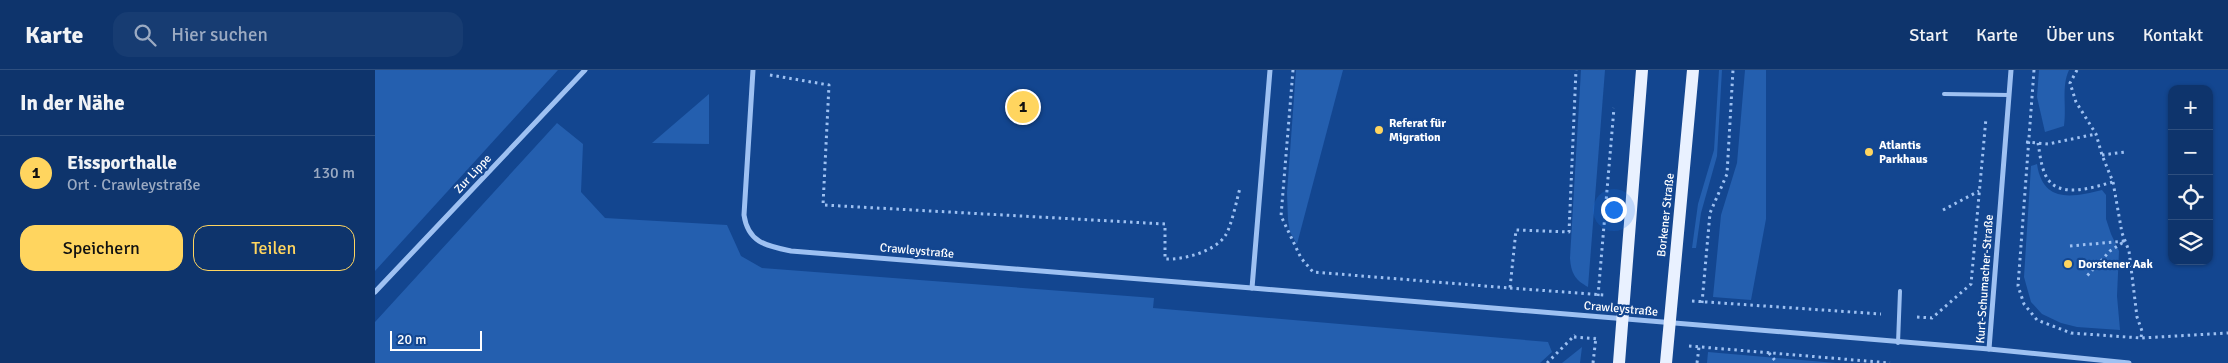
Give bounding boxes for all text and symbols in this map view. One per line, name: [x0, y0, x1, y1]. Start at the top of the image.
search box: [113, 12, 463, 57]
text: Karte: [25, 20, 83, 50]
icon: search: [131, 21, 159, 49]
text: Hier suchen: [171, 23, 268, 47]
text: Start: [1909, 24, 1948, 46]
text: Karte: [1976, 24, 2018, 46]
text: Über uns: [2046, 24, 2115, 46]
text: Kontakt: [2143, 24, 2203, 46]
map controls: [2168, 85, 2213, 265]
button: +: [2168, 85, 2213, 130]
pin: 1: [1007, 88, 1039, 126]
text: In der Nähe: [20, 90, 125, 116]
place label: Referat für Migration: [1389, 116, 1446, 145]
marker: Referat für Migration: [1373, 124, 1385, 136]
button: −: [2168, 130, 2213, 175]
place label: Atlantis Parkhaus: [1879, 138, 1928, 167]
marker: Atlantis Parkhaus: [1863, 146, 1875, 158]
text: Eissporthalle: [67, 151, 177, 175]
street label: Zur Lippe: [451, 151, 495, 197]
text: 1: [32, 163, 40, 183]
text: 130 m: [313, 163, 355, 183]
street label: Borkener Straße: [1654, 172, 1678, 258]
text: Ort · Crawleystraße: [67, 175, 201, 195]
button: locate: [2168, 175, 2213, 220]
your location: [1601, 197, 1627, 223]
street label: Kurt-Schumacher-Straße: [1973, 214, 1997, 344]
button: layers: [2168, 220, 2213, 265]
button: Speichern: [20, 225, 183, 271]
button: Teilen: [193, 225, 355, 271]
street label: Crawleystraße: [879, 240, 955, 262]
place label: Dorstener Aak: [2078, 257, 2153, 272]
marker: Dorstener Aak: [2062, 258, 2074, 270]
street label: Crawleystraße: [1583, 298, 1659, 320]
scale bar: [390, 328, 483, 351]
text: 20 m: [397, 331, 426, 348]

